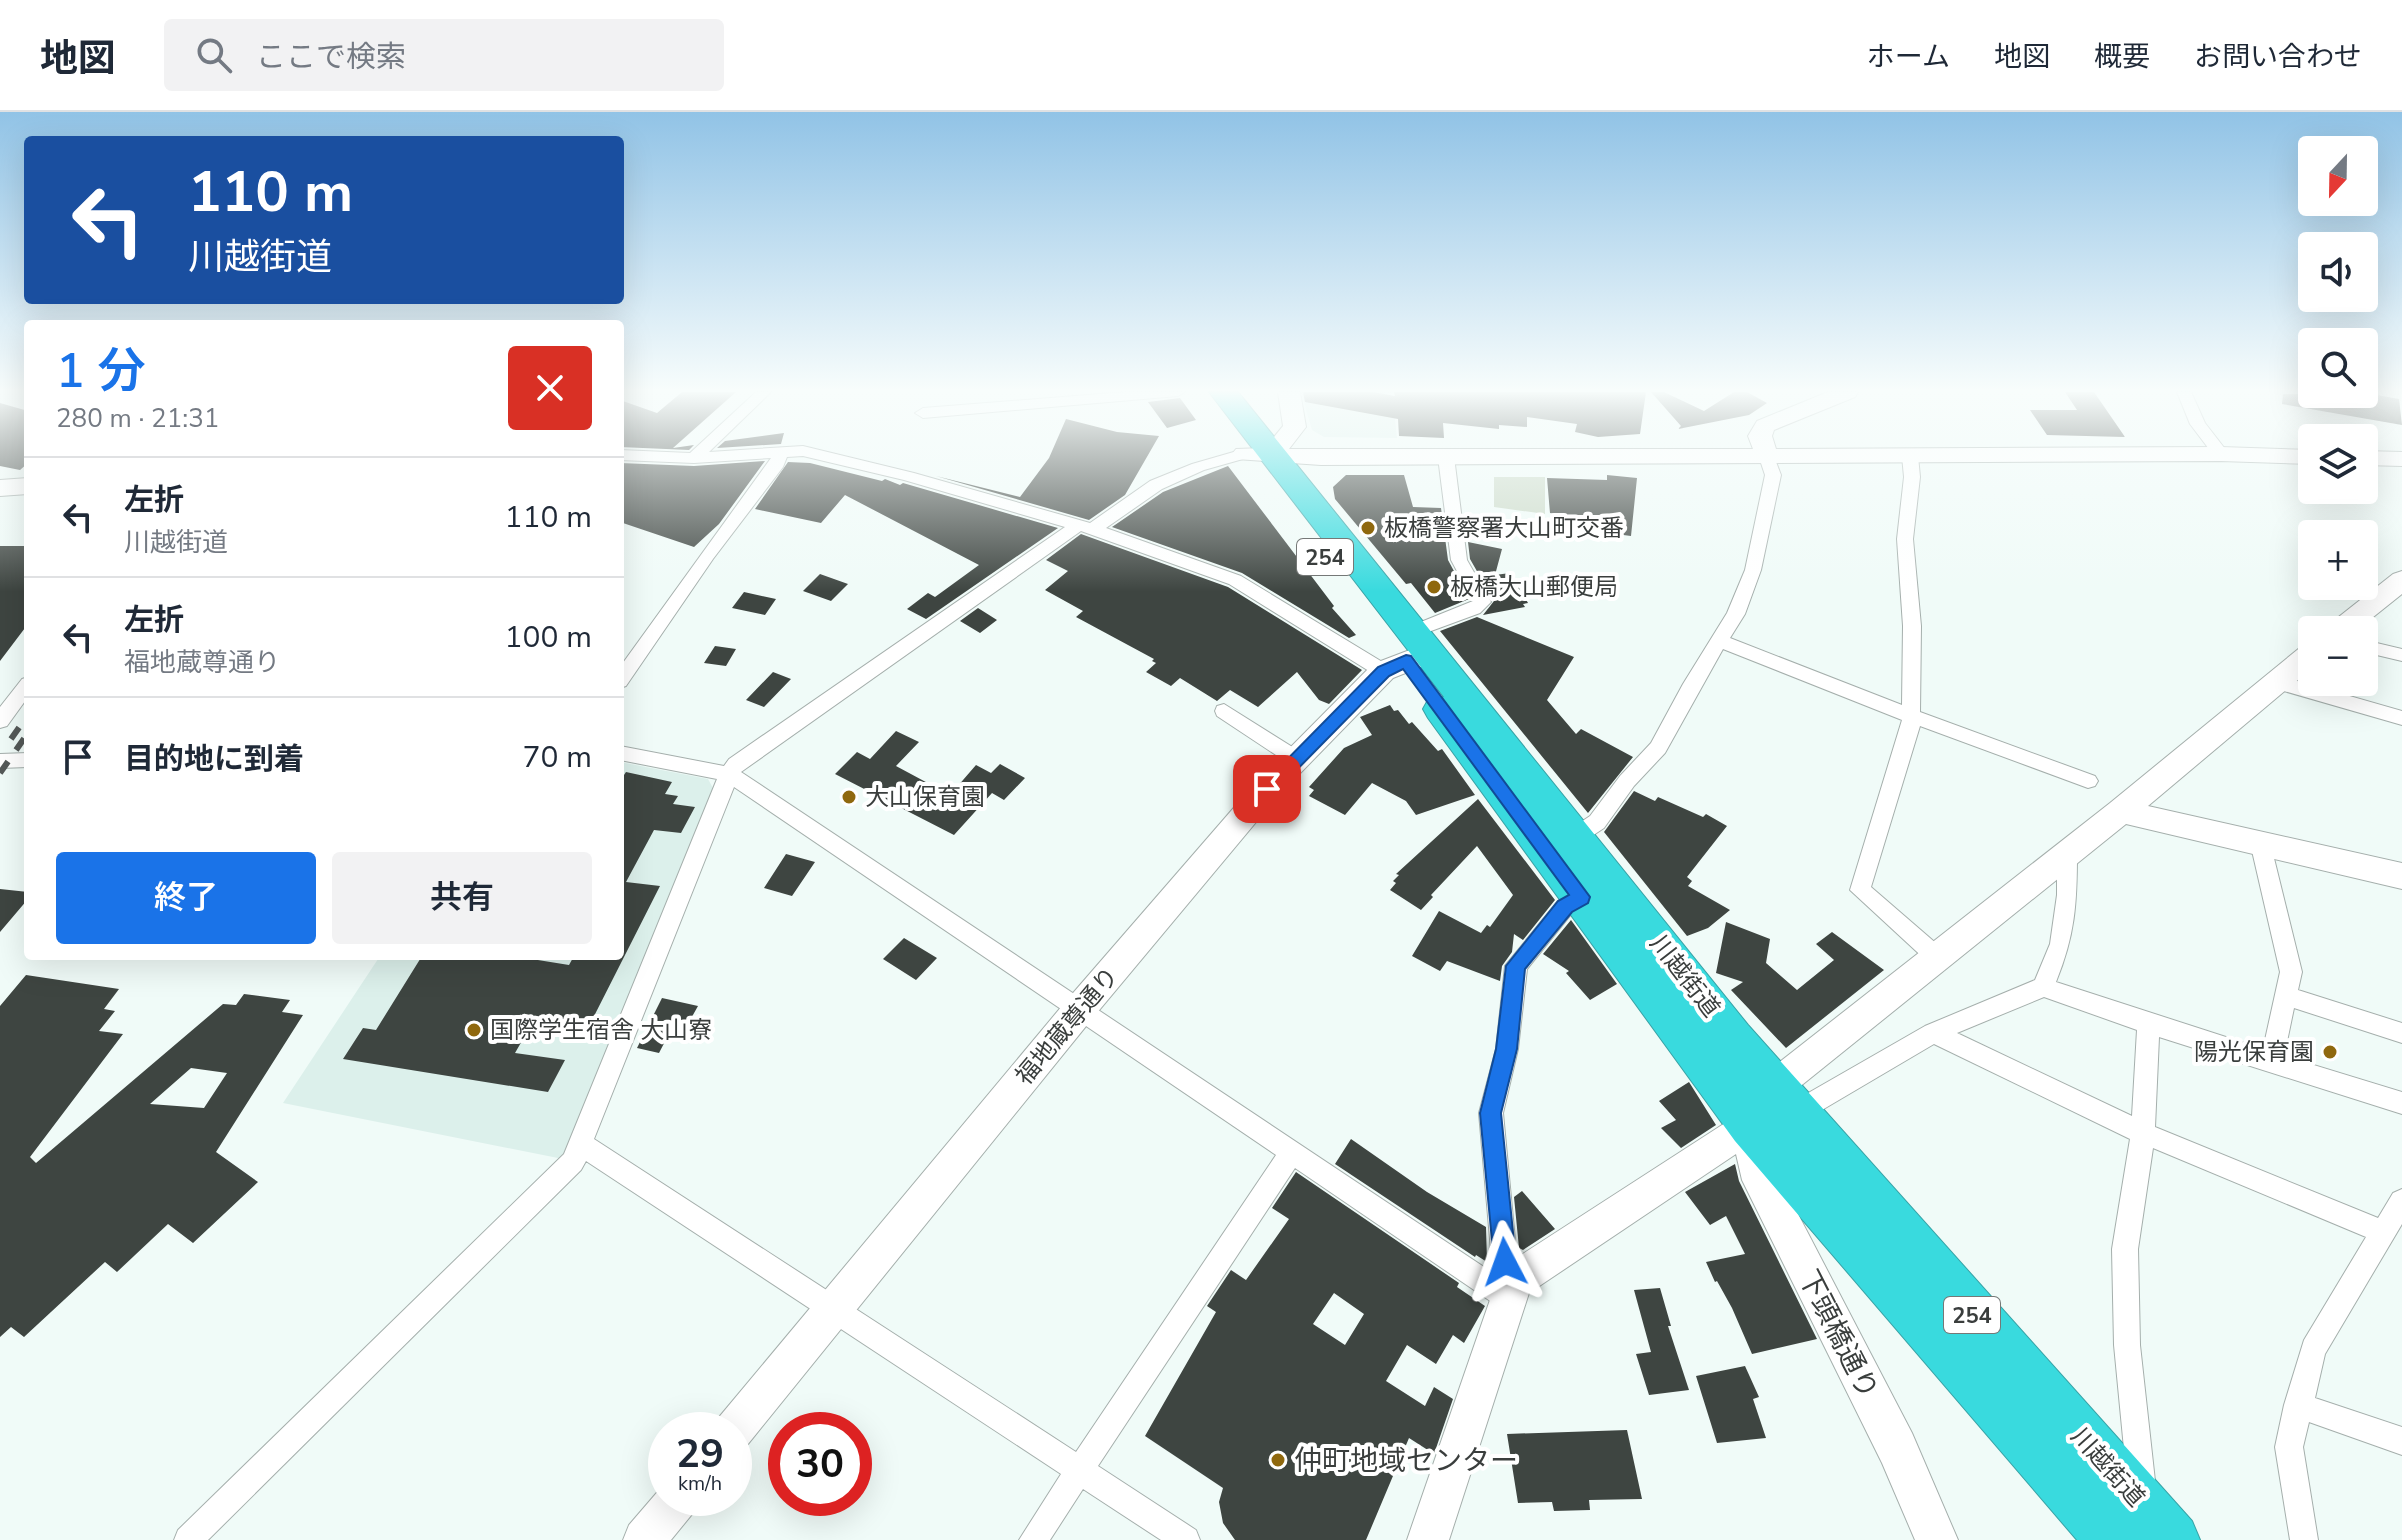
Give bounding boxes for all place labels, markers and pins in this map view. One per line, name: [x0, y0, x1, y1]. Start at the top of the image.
place label: 板橋警察署大山町交番: [1384, 512, 1624, 544]
marker: 板橋警察署大山町交番: [1359, 519, 1377, 537]
place label: 板橋大山郵便局: [1450, 571, 1618, 603]
marker: 板橋大山郵便局: [1425, 578, 1443, 596]
pin: [1233, 755, 1301, 823]
place label: 大山保育園: [865, 781, 985, 813]
marker: 大山保育園: [840, 788, 858, 806]
place label: 国際学生宿舎 大山寮: [490, 1014, 712, 1046]
marker: 国際学生宿舎 大山寮: [465, 1021, 483, 1039]
place label: 陽光保育園: [2194, 1036, 2314, 1068]
marker: 陽光保育園: [2321, 1043, 2339, 1061]
place label: 仲町地域センター: [1294, 1442, 1518, 1480]
marker: 仲町地域センター: [1269, 1451, 1287, 1469]

